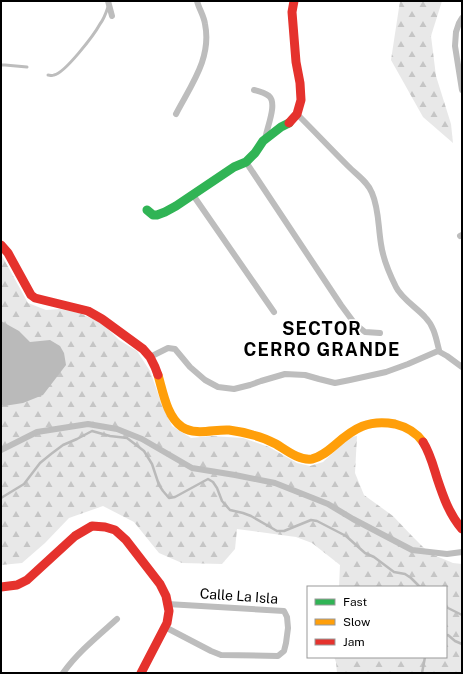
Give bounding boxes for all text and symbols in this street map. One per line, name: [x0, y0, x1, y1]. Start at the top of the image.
district label: SECTOR CERRO GRANDE: [244, 318, 400, 360]
street label: Calle La Isla: [199, 585, 279, 607]
legend: [307, 586, 447, 658]
text: Fast: [343, 595, 368, 609]
text: Slow: [343, 615, 371, 629]
text: Jam: [343, 635, 365, 649]

